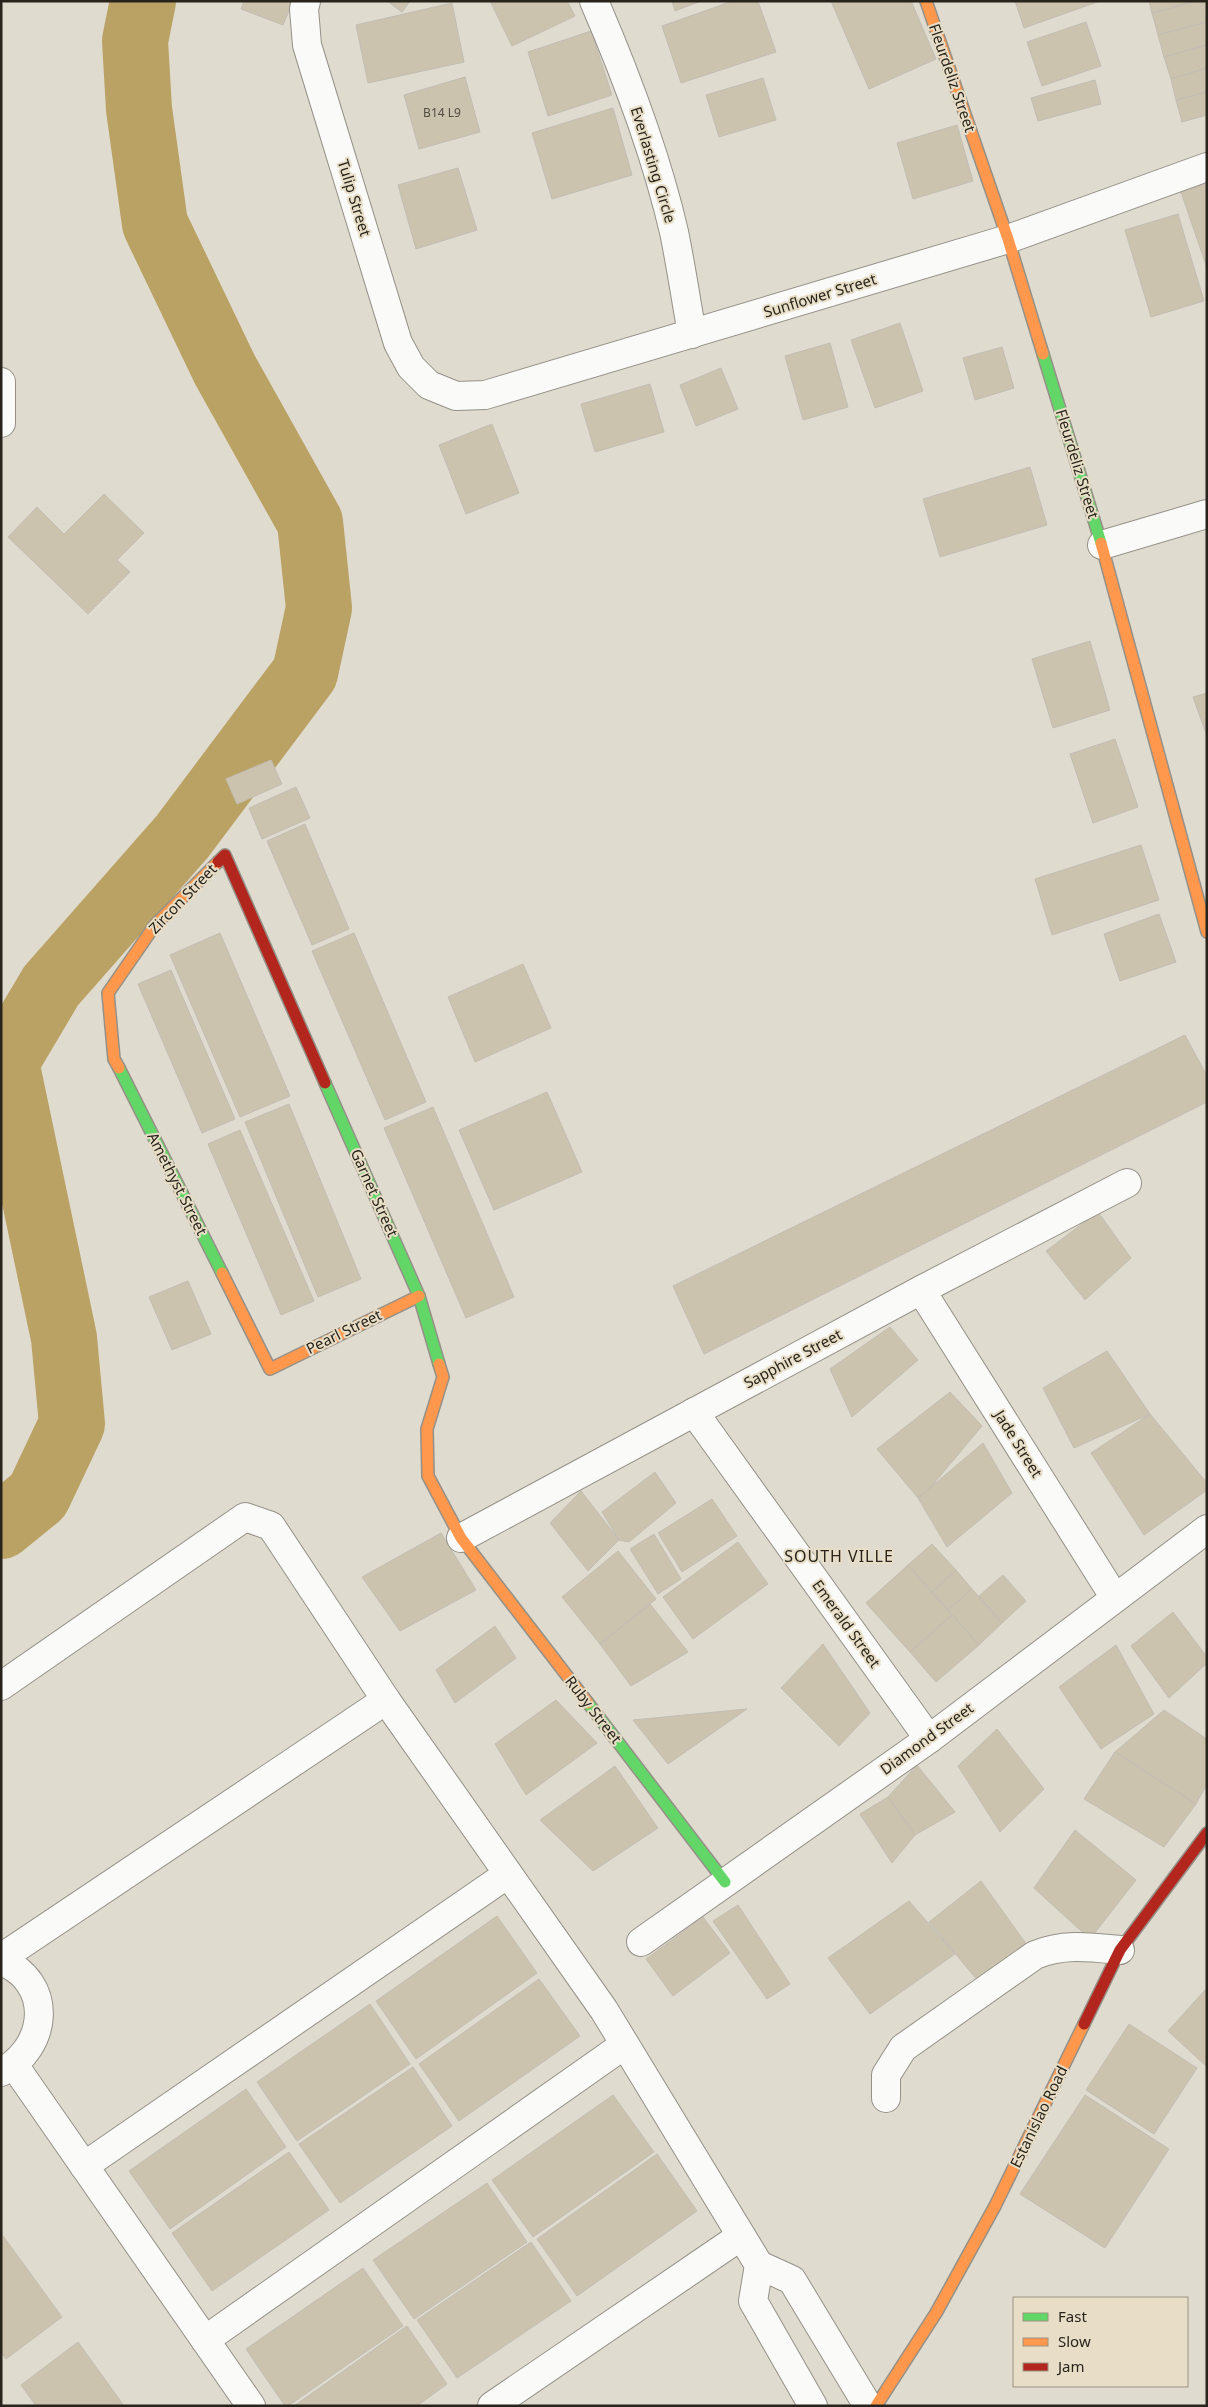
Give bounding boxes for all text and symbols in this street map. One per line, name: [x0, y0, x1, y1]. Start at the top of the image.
street label: Fleurdeliz Street: [925, 21, 981, 135]
house number: B14 L9: [423, 104, 461, 121]
street label: Everlasting Circle: [627, 104, 681, 225]
street label: Tulip Street: [334, 157, 376, 239]
street label: Sunflower Street: [761, 268, 879, 322]
street label: Fleurdeliz Street: [1052, 406, 1104, 521]
street label: Zircon Street: [144, 859, 221, 938]
street label: Amethyst Street: [143, 1129, 213, 1239]
street label: Garnet Street: [347, 1145, 403, 1240]
street label: Pearl Street: [302, 1304, 385, 1358]
street label: Sapphire Street: [740, 1324, 846, 1392]
street label: Jade Street: [989, 1404, 1048, 1481]
district label: SOUTH VILLE: [784, 1545, 894, 1567]
street label: Emerald Street: [808, 1575, 886, 1672]
street label: Ruby Street: [561, 1671, 627, 1748]
street label: Diamond Street: [876, 1697, 978, 1779]
street label: Estanislao Road: [1005, 2062, 1071, 2171]
legend: [1013, 2297, 1188, 2387]
text: Fast: [1058, 2306, 1087, 2326]
text: Slow: [1058, 2331, 1091, 2351]
text: Jam: [1056, 2356, 1085, 2376]

